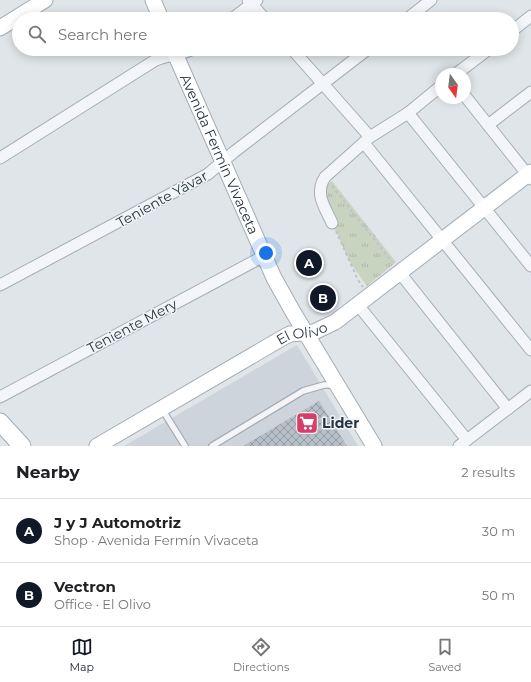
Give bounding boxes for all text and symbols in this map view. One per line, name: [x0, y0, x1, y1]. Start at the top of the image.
search box: [12, 12, 519, 56]
icon: search: [26, 23, 48, 45]
text: Search here: [58, 25, 147, 44]
north arrow: [435, 68, 471, 104]
street label: Avenida Fermín Vivaceta: [176, 71, 263, 237]
street label: Teniente Yávar: [113, 166, 211, 232]
your location: [256, 243, 276, 263]
pin: A: [296, 248, 322, 278]
pin: B: [310, 283, 336, 313]
street label: Teniente Mery: [84, 295, 180, 357]
street label: El Olivo: [273, 318, 331, 349]
supermarket icon: Lider: [294, 410, 320, 436]
place label: Lider: [322, 414, 359, 432]
text: Nearby: [16, 462, 80, 482]
text: 2 results: [461, 464, 515, 480]
text: J y J Automotriz: [54, 513, 181, 532]
text: A: [24, 523, 34, 539]
text: 30 m: [482, 523, 515, 539]
text: Shop · Avenida Fermín Vivaceta: [54, 532, 259, 548]
text: Vectron: [54, 577, 116, 596]
text: B: [24, 587, 34, 603]
text: 50 m: [482, 587, 515, 603]
text: Office · El Olivo: [54, 596, 151, 612]
tab: Map: [70, 636, 94, 674]
tab: Directions: [233, 636, 289, 674]
tab: Saved: [428, 636, 461, 674]

